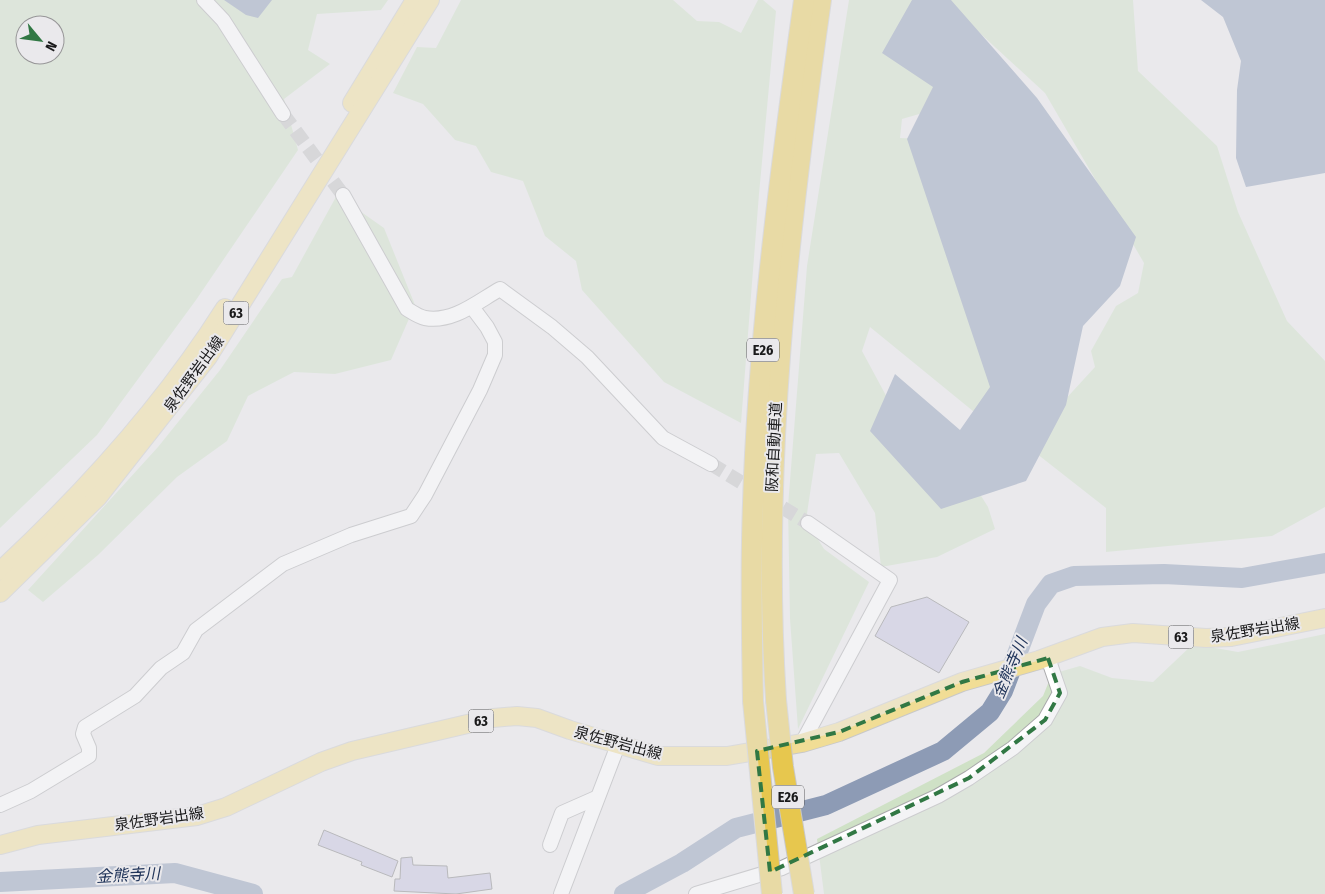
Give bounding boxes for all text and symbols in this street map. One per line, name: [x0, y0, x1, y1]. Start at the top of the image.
north arrow: [15, 15, 65, 65]
text: N: [41, 38, 60, 54]
road number: 63: [224, 302, 248, 324]
street label: 泉佐野岩出線: [160, 332, 228, 416]
road number: E26: [747, 338, 779, 362]
street label: 阪和自動車道: [763, 402, 785, 492]
street label: 泉佐野岩出線: [1209, 614, 1301, 646]
road number: 63: [1168, 626, 1194, 649]
water label: 金熊寺川: [989, 633, 1032, 701]
road number: 63: [468, 709, 494, 732]
street label: 泉佐野岩出線: [572, 723, 664, 763]
road number: E26: [772, 786, 804, 809]
street label: 泉佐野岩出線: [113, 804, 205, 834]
water label: 金熊寺川: [96, 864, 162, 886]

